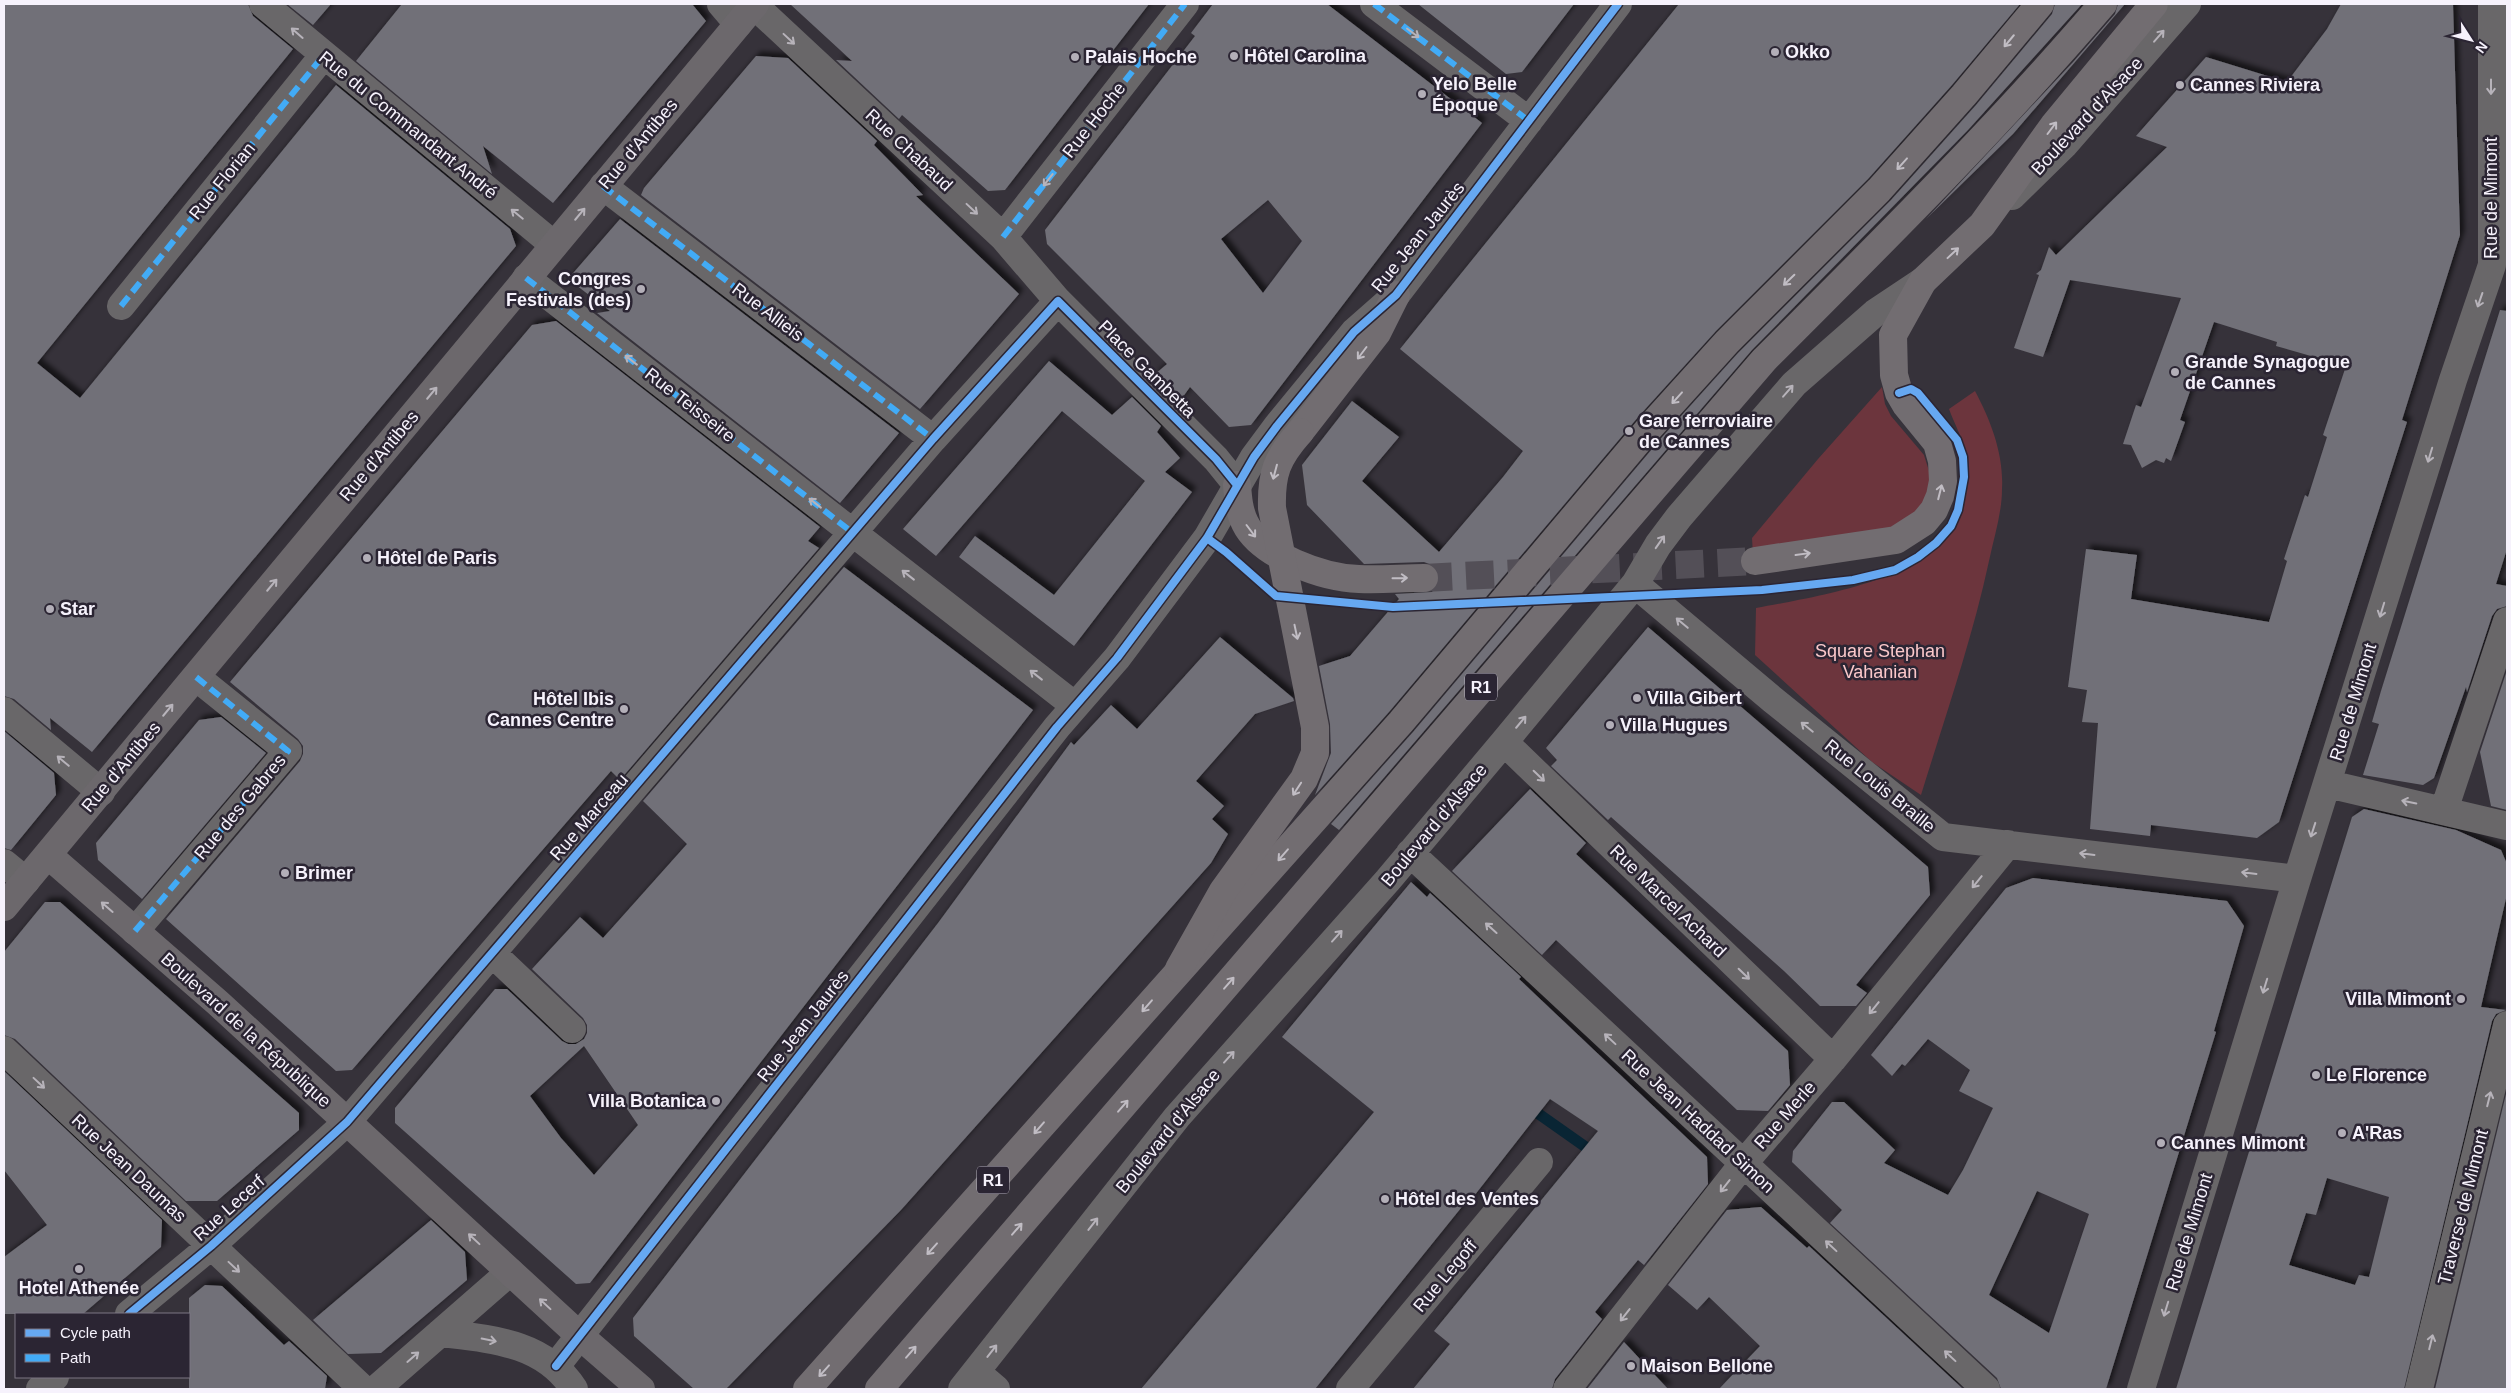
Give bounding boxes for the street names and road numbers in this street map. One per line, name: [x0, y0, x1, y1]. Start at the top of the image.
street label: Rue du Commandant André: [315, 47, 501, 203]
street label: Boulevard d'Alsace: [2027, 53, 2147, 179]
street label: Rue Hoche: [1058, 78, 1130, 162]
street label: Rue d'Antibes: [594, 95, 682, 193]
street label: Rue Chabaud: [862, 105, 956, 195]
street label: Rue de Mimont: [2481, 137, 2501, 259]
street label: Rue Florian: [185, 139, 259, 223]
street label: Rue Jean Jaurès: [1367, 178, 1469, 296]
street label: Rue Allieis: [728, 279, 808, 345]
street label: Place Gambetta: [1094, 316, 1200, 422]
street label: Rue Teisseire: [641, 364, 739, 446]
street label: Rue d'Antibes: [335, 407, 423, 505]
street label: Rue de Mimont: [2326, 641, 2380, 763]
road number: R1: [1465, 674, 1497, 700]
street label: Rue d'Antibes: [77, 718, 165, 816]
street label: Rue Louis Braille: [1821, 735, 1939, 837]
street label: Rue des Gabres: [190, 750, 290, 864]
street label: Boulevard d'Alsace: [1377, 760, 1491, 890]
street label: Rue Marceau: [546, 770, 632, 864]
street label: Rue Marcel Achard: [1606, 841, 1730, 961]
street label: Boulevard de la République: [157, 949, 335, 1111]
street label: Rue Jean Jaurès: [753, 966, 853, 1086]
street label: Rue Jean Haddad Simon: [1618, 1045, 1778, 1197]
street label: Boulevard d'Alsace: [1112, 1065, 1224, 1197]
street label: Rue Merle: [1750, 1077, 1820, 1153]
street label: Rue Jean Daumas: [68, 1110, 190, 1226]
street label: Traverse de Mimont: [2434, 1127, 2492, 1287]
road number: R1: [977, 1166, 1009, 1194]
street label: Rue Lecerf: [190, 1170, 269, 1245]
street label: Rue de Mimont: [2162, 1171, 2216, 1293]
street label: Rue Legoff: [1409, 1235, 1481, 1316]

